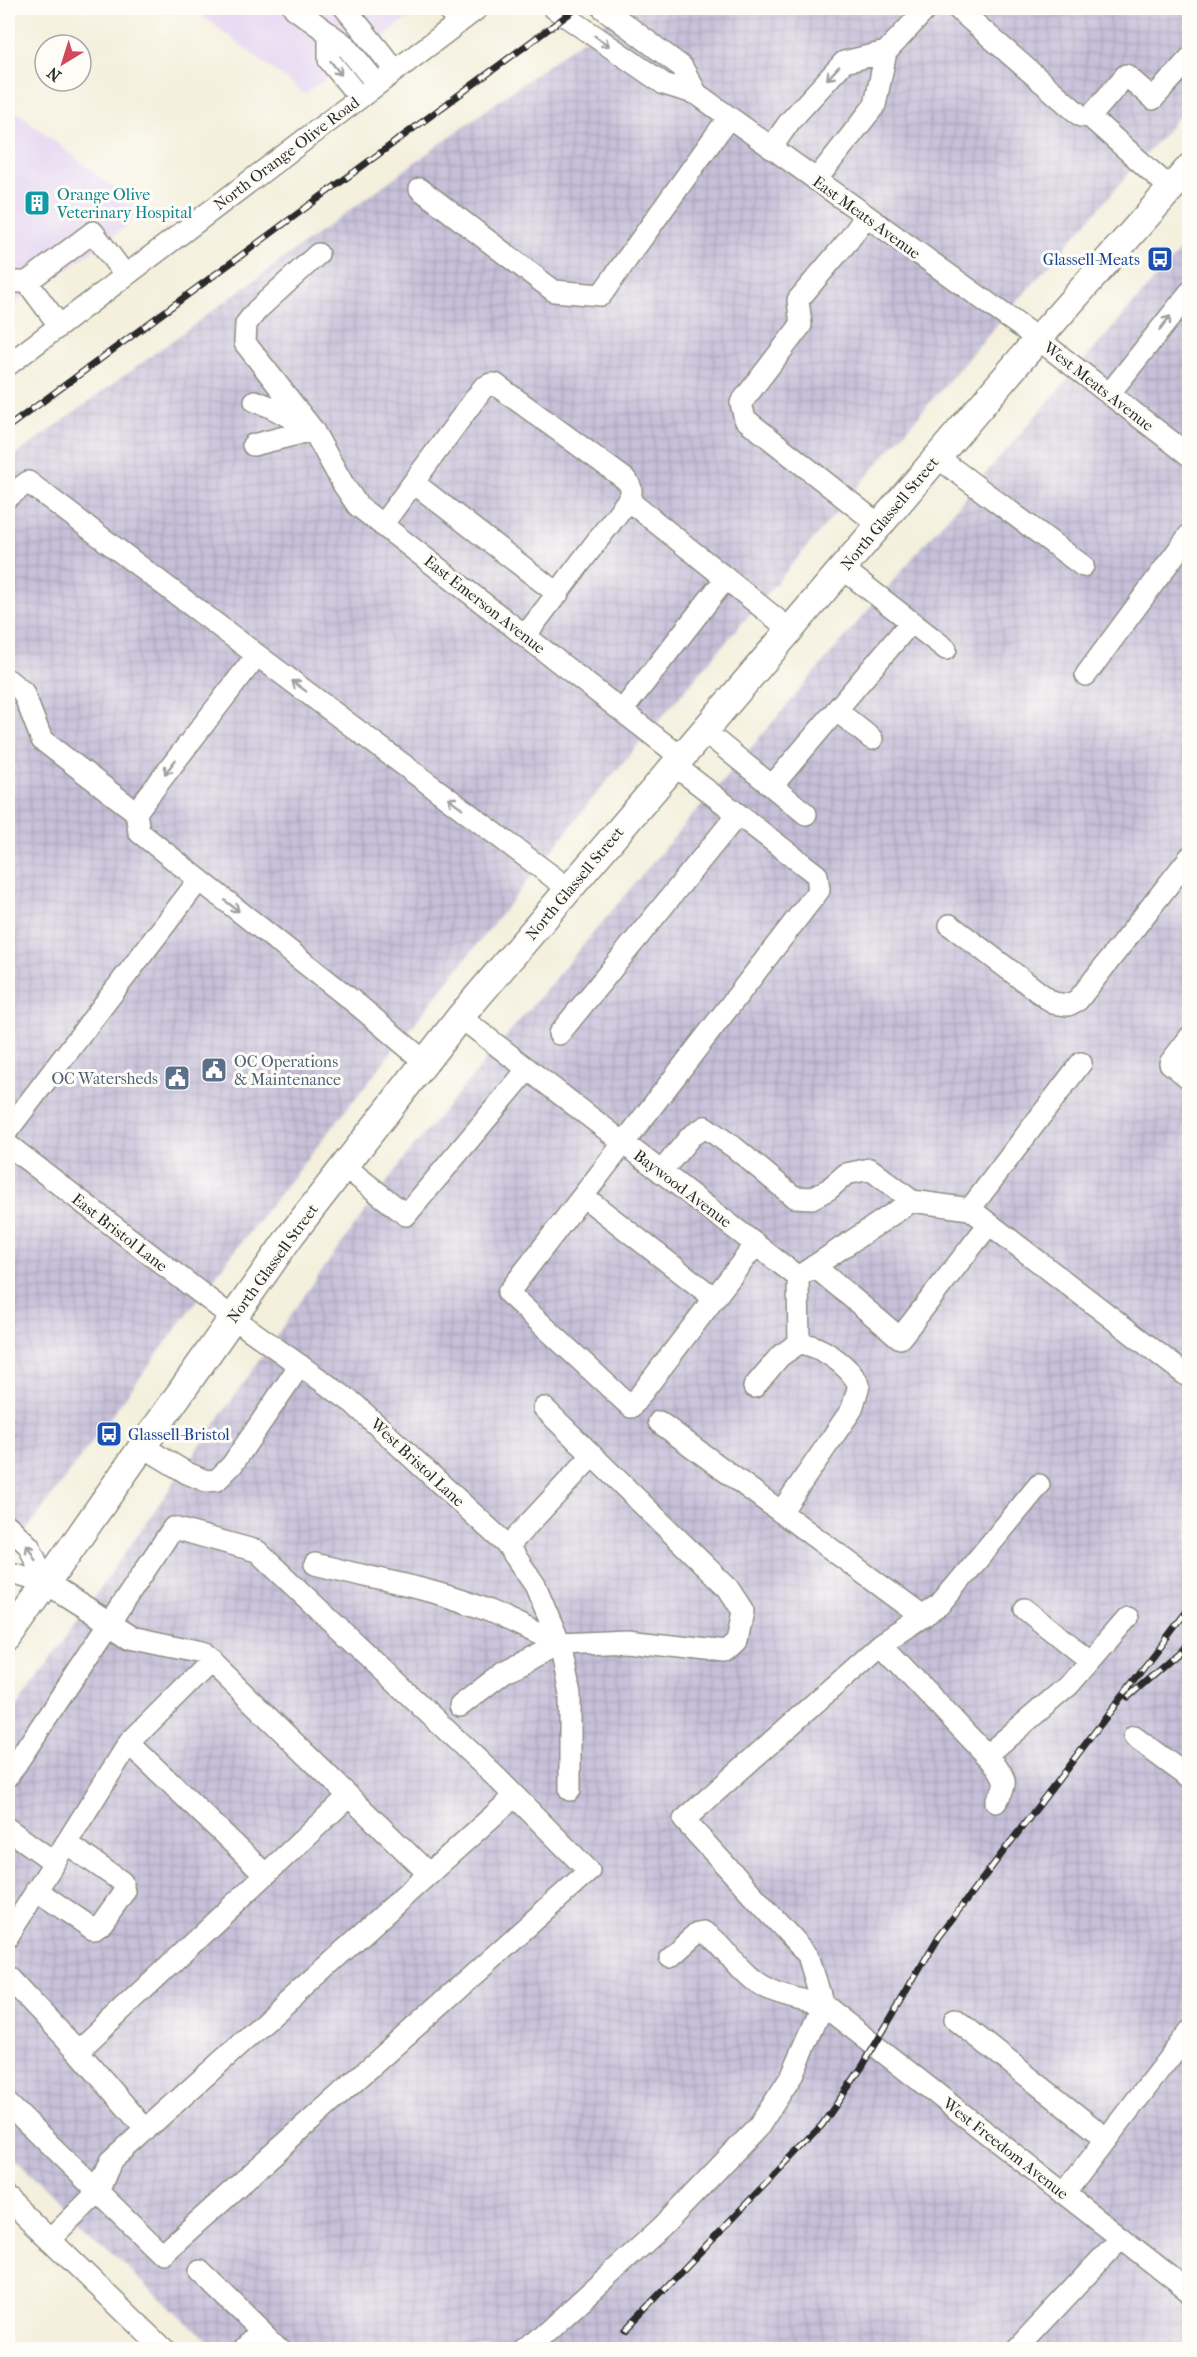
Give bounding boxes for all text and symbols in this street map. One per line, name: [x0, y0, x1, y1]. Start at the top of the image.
north arrow: [33, 33, 93, 93]
one-way arrow: [594, 35, 610, 47]
one-way arrow: [329, 60, 342, 76]
text: N: [43, 63, 65, 86]
one-way arrow: [826, 66, 841, 81]
street label: North Orange Olive Road: [210, 92, 363, 214]
street label: East Meats Avenue: [809, 172, 924, 263]
place label: Orange Olive Veterinary Hospital: [56, 185, 193, 222]
building icon: Orange Olive Veterinary Hospital: [22, 188, 52, 218]
bus stop icon: Glassell-Meats: [1145, 244, 1175, 274]
place label: Glassell-Meats: [1043, 250, 1140, 269]
one-way arrow: [1158, 315, 1171, 331]
street label: West Meats Avenue: [1039, 337, 1157, 435]
street label: North Glassell Street: [836, 453, 943, 574]
street label: East Emerson Avenue: [420, 551, 549, 658]
one-way arrow: [292, 680, 308, 693]
one-way arrow: [164, 759, 177, 775]
one-way arrow: [448, 797, 464, 810]
street label: North Glassell Street: [521, 823, 628, 944]
one-way arrow: [224, 899, 240, 912]
place label: OC Operations & Maintenance: [234, 1052, 341, 1089]
public building icon: OC Operations & Maintenance: [199, 1055, 229, 1085]
public building icon: OC Watersheds: [162, 1063, 192, 1093]
place label: OC Watersheds: [51, 1069, 158, 1088]
street label: Baywood Avenue: [630, 1145, 735, 1231]
street label: East Bristol Lane: [68, 1189, 171, 1276]
street label: North Glassell Street: [223, 1200, 322, 1326]
street label: West Bristol Lane: [366, 1413, 469, 1511]
bus stop icon: Glassell-Bristol: [94, 1419, 124, 1449]
place label: Glassell-Bristol: [128, 1425, 230, 1444]
one-way arrow: [25, 1544, 37, 1561]
street label: West Freedom Avenue: [938, 2093, 1072, 2203]

